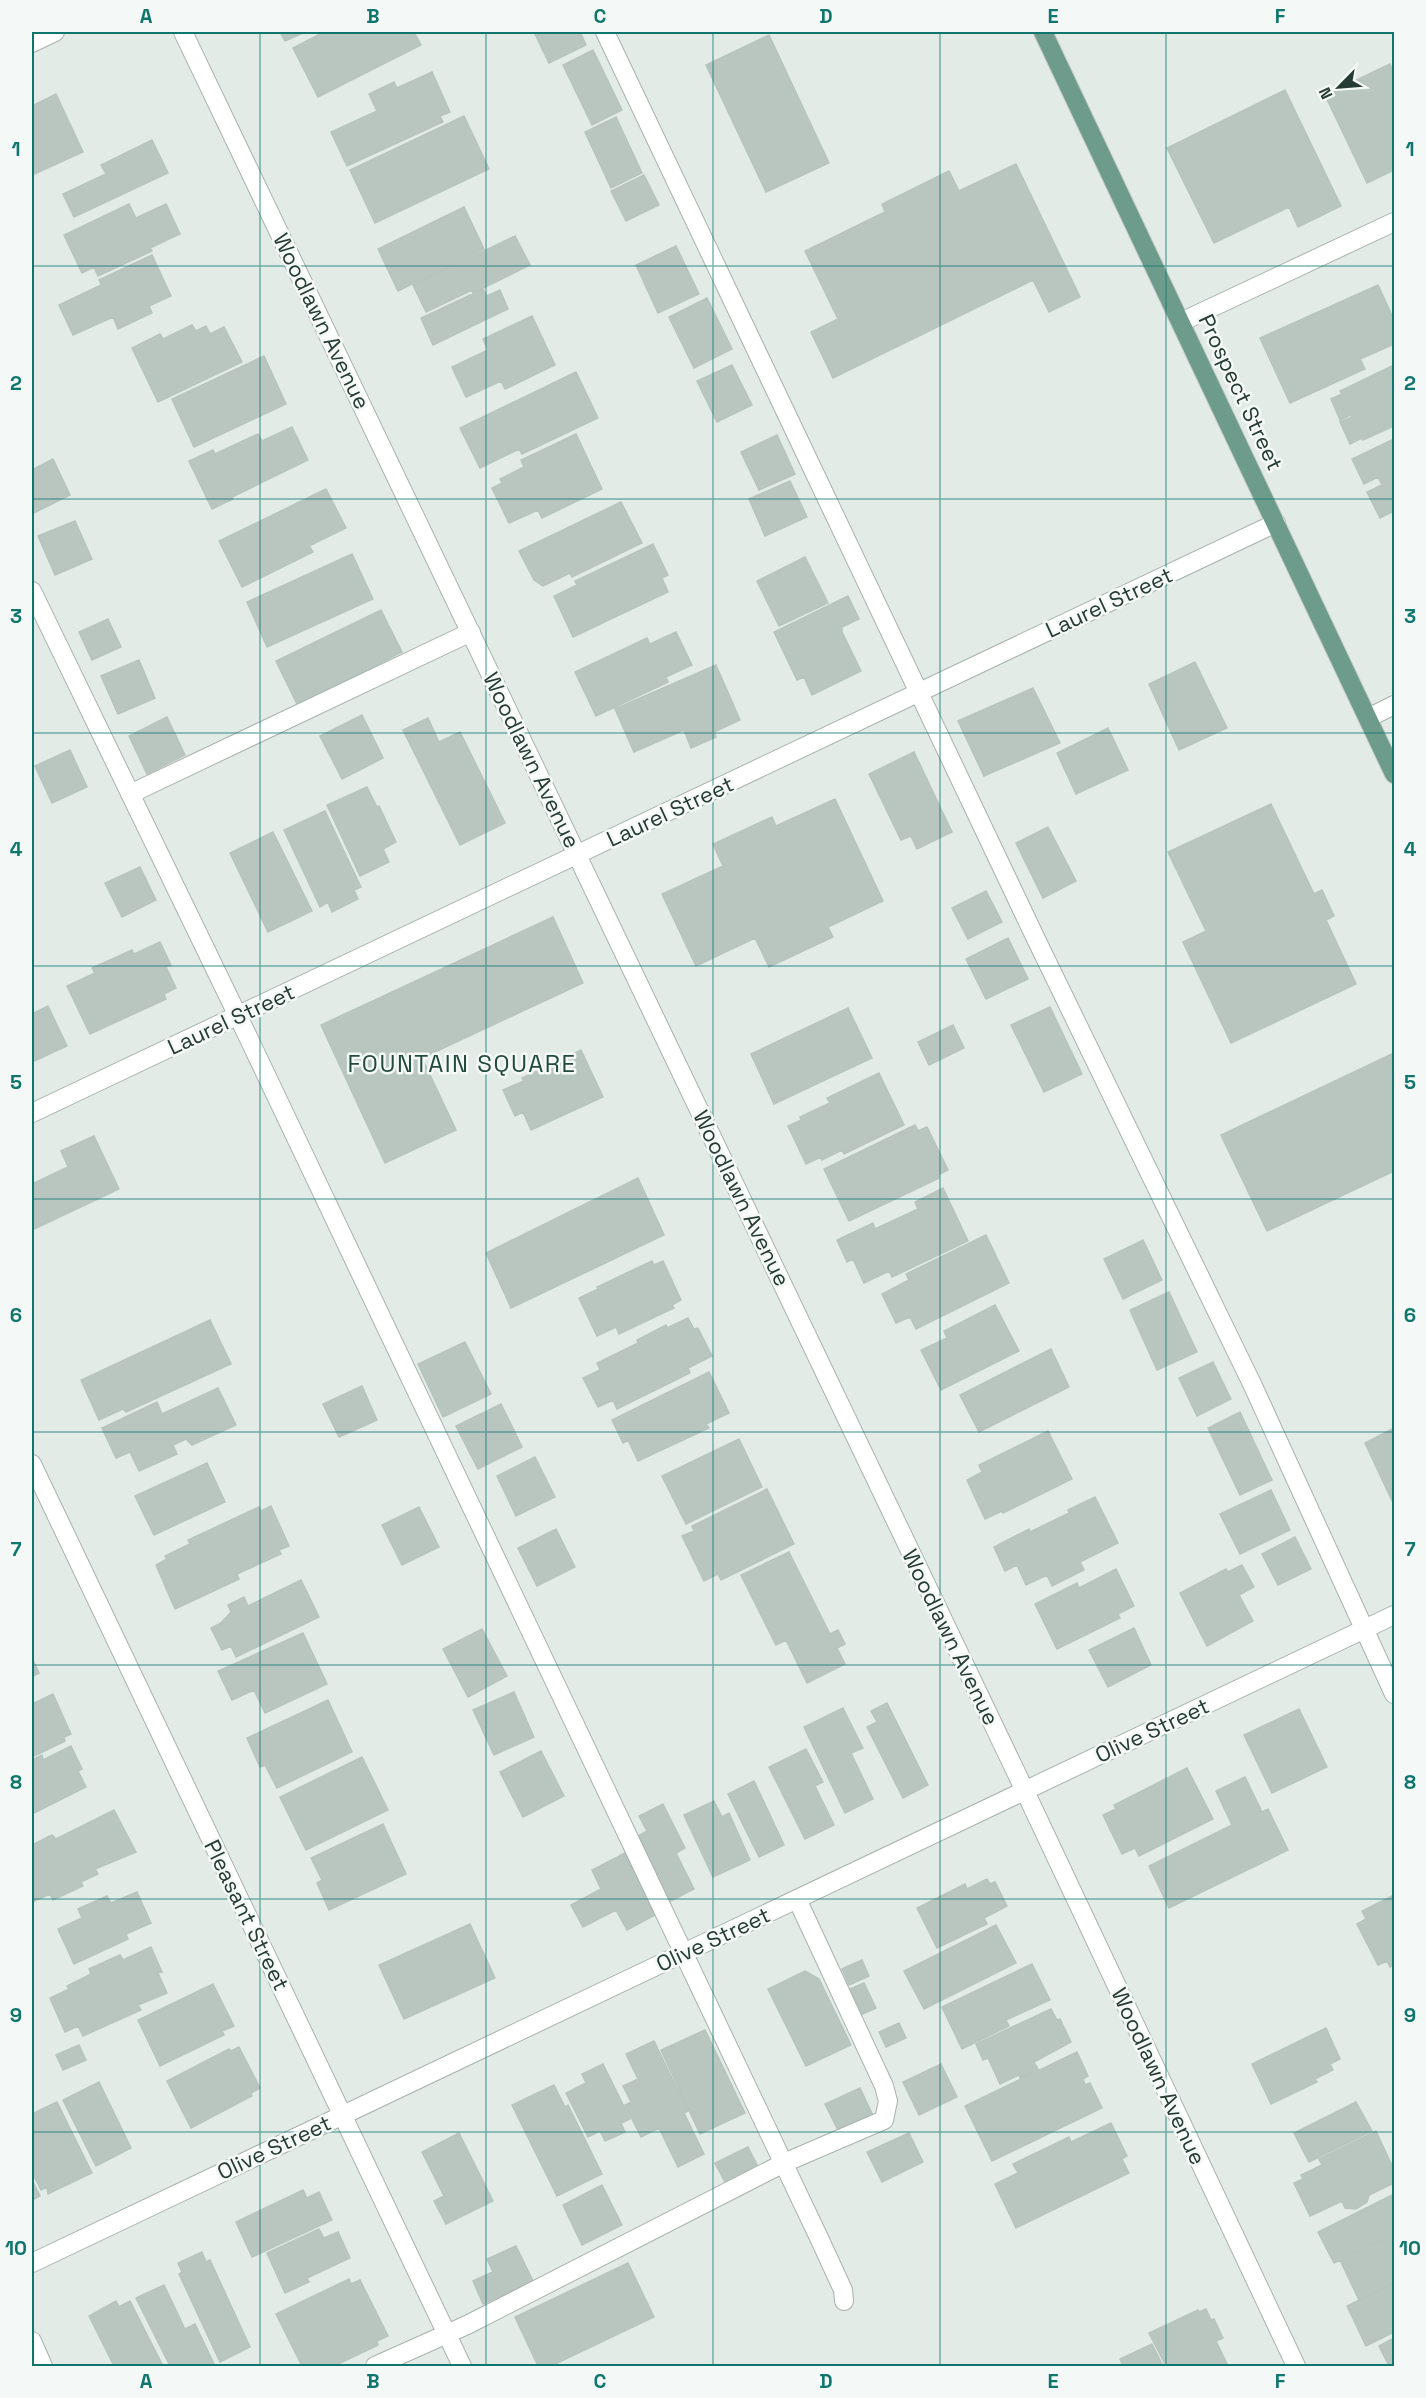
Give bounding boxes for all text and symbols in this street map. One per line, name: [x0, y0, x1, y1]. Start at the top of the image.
text: A: [140, 3, 153, 29]
text: B: [366, 3, 380, 29]
text: C: [594, 3, 607, 29]
text: D: [819, 3, 833, 29]
text: E: [1047, 3, 1059, 29]
text: F: [1275, 3, 1286, 29]
north arrow: [1309, 57, 1369, 117]
text: N: [1314, 84, 1338, 102]
text: 1: [11, 136, 21, 162]
text: 1: [1405, 136, 1415, 162]
street label: Woodlawn Avenue: [267, 228, 377, 414]
street label: Prospect Street: [1193, 309, 1289, 475]
text: 2: [10, 370, 22, 396]
text: 2: [1404, 370, 1416, 396]
street label: Laurel Street: [1041, 560, 1177, 644]
text: 3: [10, 603, 22, 629]
text: 3: [1404, 603, 1416, 629]
street label: Woodlawn Avenue: [477, 667, 587, 853]
street label: Laurel Street: [602, 769, 738, 853]
text: 4: [10, 836, 23, 862]
text: 4: [1404, 836, 1417, 862]
street label: Laurel Street: [163, 977, 299, 1061]
district label: FOUNTAIN SQUARE: [348, 1048, 576, 1079]
text: 5: [10, 1069, 22, 1095]
text: 5: [1404, 1069, 1416, 1095]
street label: Woodlawn Avenue: [687, 1105, 797, 1291]
text: 6: [10, 1302, 22, 1328]
text: 6: [1404, 1302, 1416, 1328]
text: 7: [10, 1536, 22, 1562]
text: 7: [1404, 1536, 1416, 1562]
street label: Woodlawn Avenue: [896, 1544, 1006, 1730]
street label: Olive Street: [1090, 1691, 1214, 1769]
text: 8: [10, 1769, 22, 1795]
text: 8: [1404, 1769, 1416, 1795]
street label: Pleasant Street: [198, 1835, 296, 1995]
street label: Olive Street: [651, 1900, 775, 1978]
street label: Woodlawn Avenue: [1106, 1983, 1212, 2169]
text: 9: [10, 2002, 22, 2028]
text: 9: [1404, 2002, 1416, 2028]
street label: Olive Street: [212, 2108, 336, 2186]
text: 10: [5, 2235, 27, 2261]
text: 10: [1399, 2235, 1421, 2261]
text: A: [140, 2368, 153, 2394]
text: B: [366, 2368, 380, 2394]
text: C: [594, 2368, 607, 2394]
text: D: [819, 2368, 833, 2394]
text: E: [1047, 2368, 1059, 2394]
text: F: [1275, 2368, 1286, 2394]

